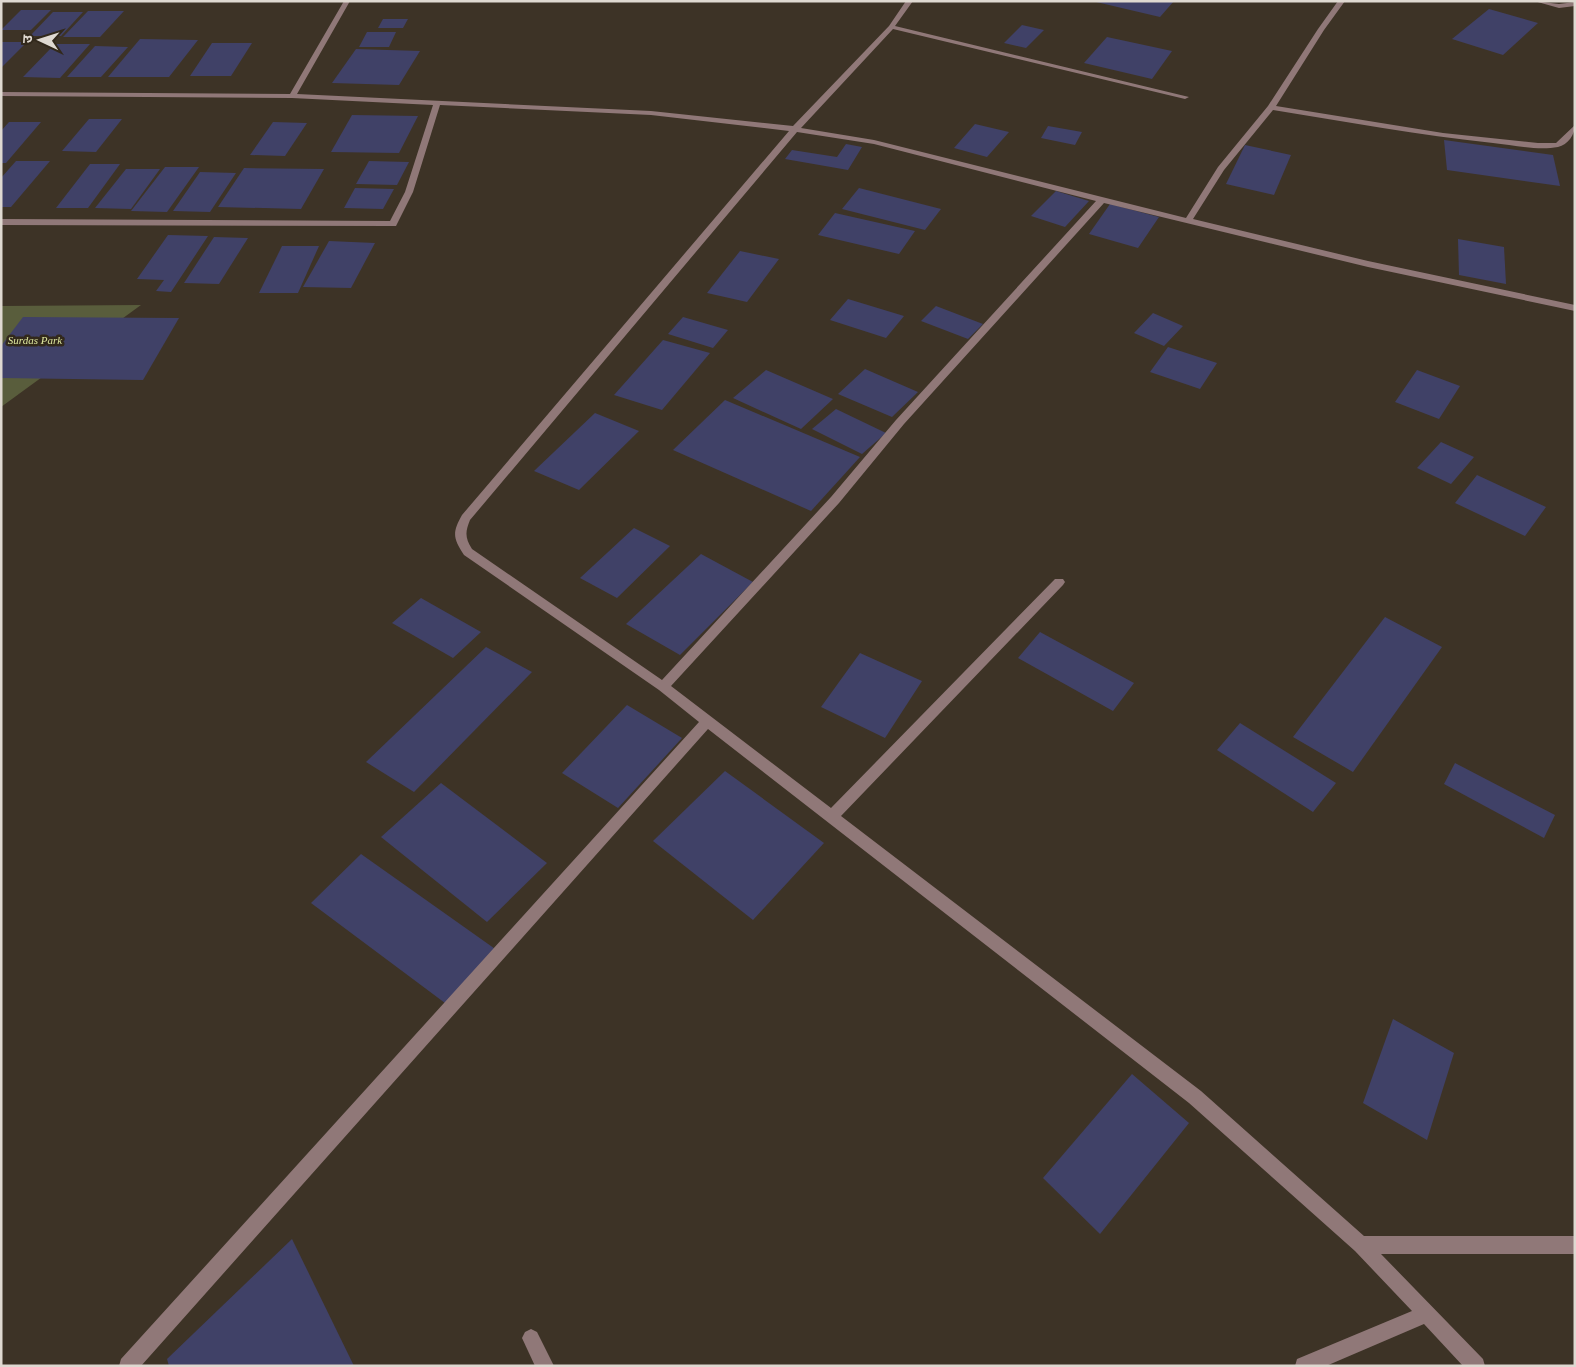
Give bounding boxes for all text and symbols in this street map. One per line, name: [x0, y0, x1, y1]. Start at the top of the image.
north arrow: [15, 15, 65, 65]
text: उ: [20, 34, 35, 44]
park label: Surdas Park: [8, 334, 63, 346]

